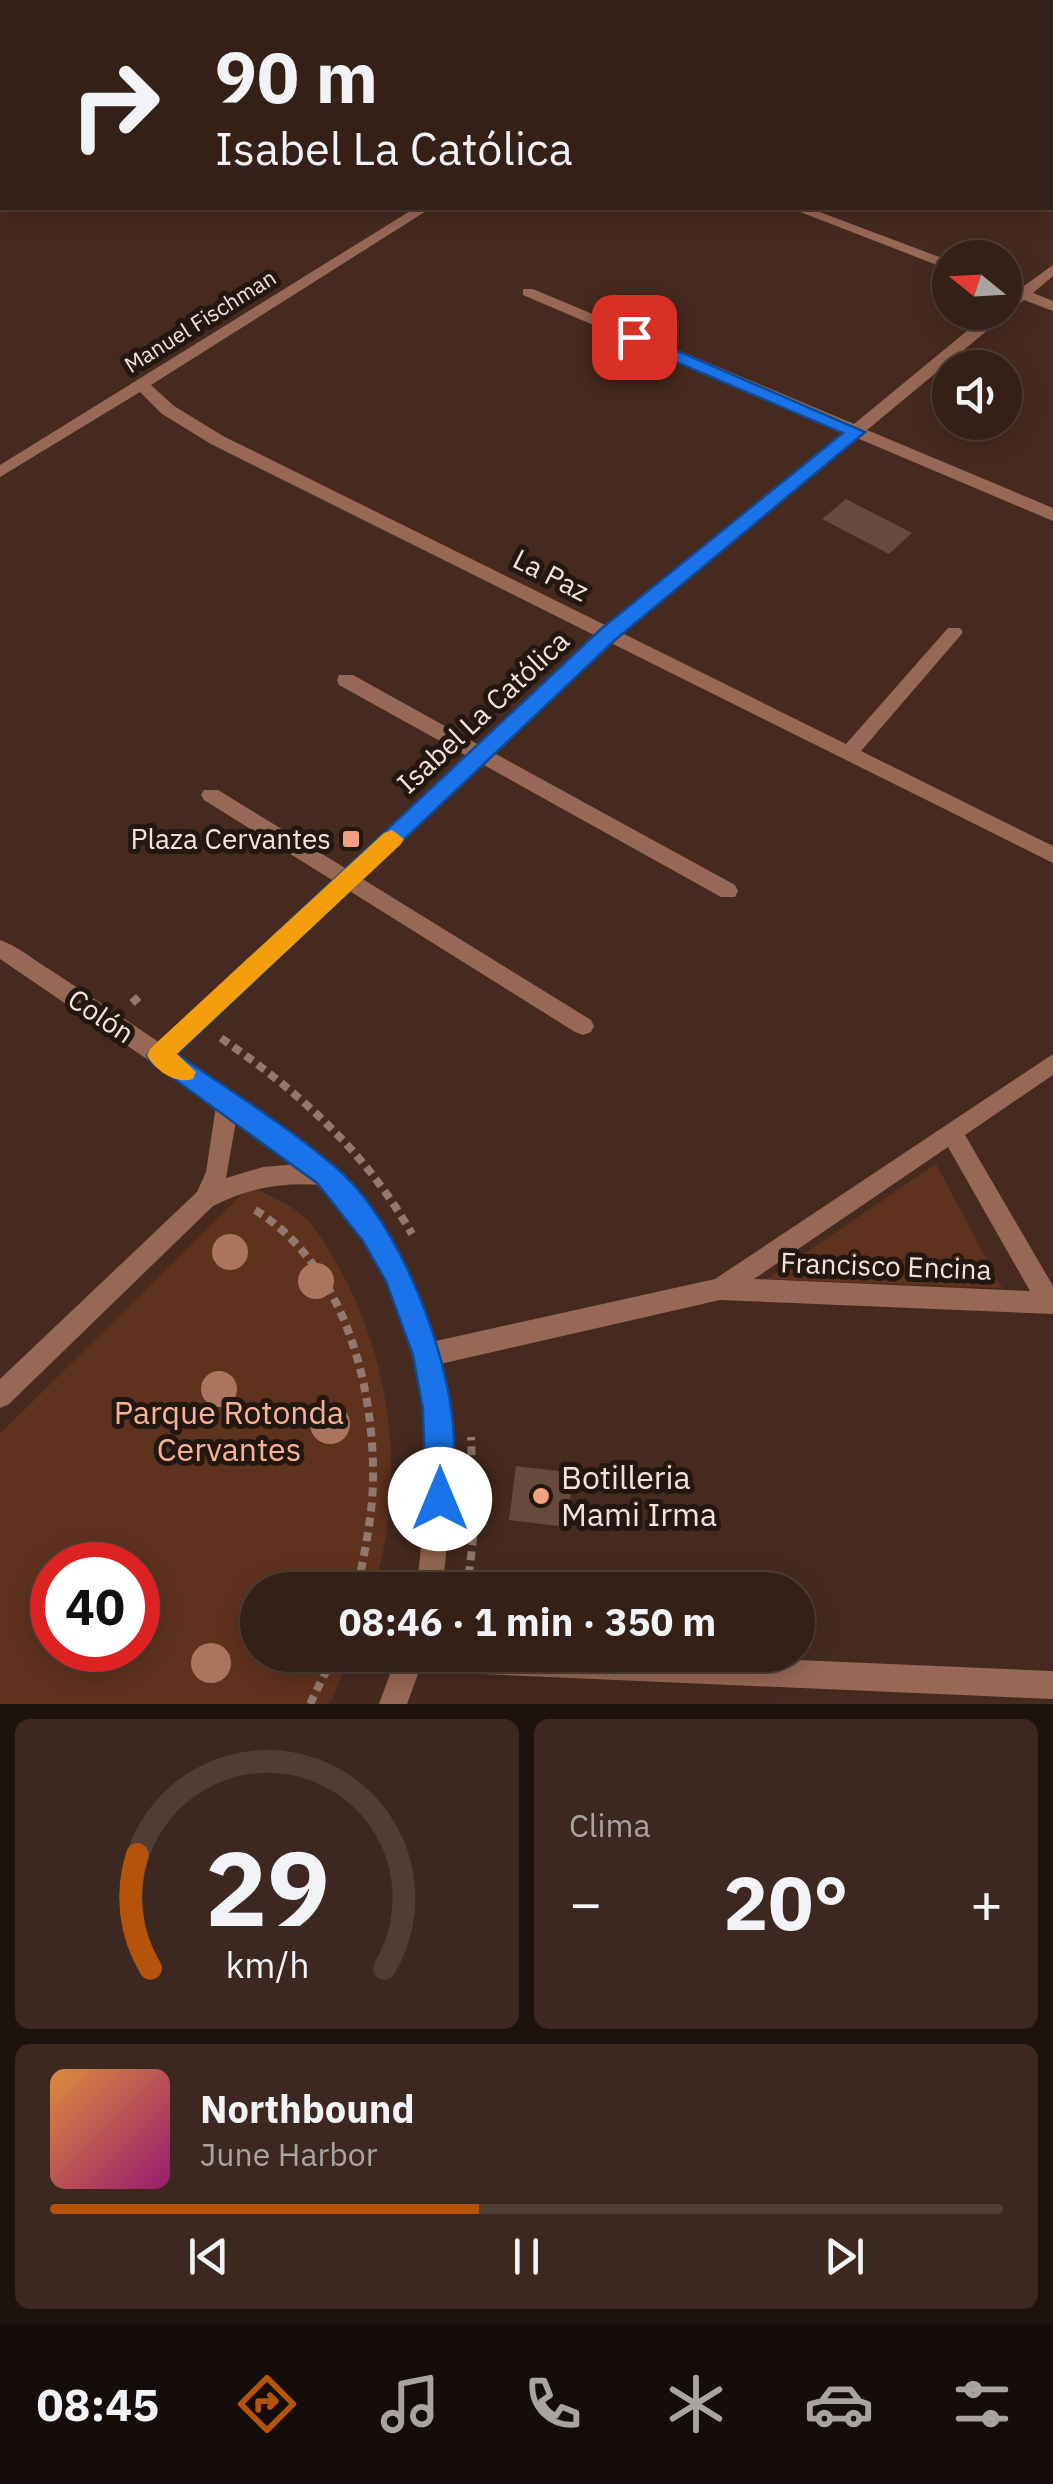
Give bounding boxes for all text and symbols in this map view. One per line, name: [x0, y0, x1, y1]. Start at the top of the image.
text: 90 m: [215, 31, 378, 122]
icon: right: [50, 40, 180, 170]
text: Isabel La Católica: [215, 119, 573, 177]
north arrow: [932, 240, 1022, 330]
map controls: [932, 240, 1022, 440]
street label: Manuel Fischman: [119, 262, 281, 379]
pin: [592, 295, 677, 380]
icon: arrive: [607, 310, 662, 365]
button: sound: [932, 350, 1022, 440]
street label: La Paz: [507, 540, 595, 609]
street label: Isabel La Católica: [389, 622, 577, 801]
place label: Plaza Cervantes: [130, 820, 331, 857]
marker: Plaza Cervantes: [340, 828, 362, 850]
street label: Colón: [61, 980, 142, 1051]
street label: Francisco Encina: [780, 1243, 992, 1288]
park label: Parque Rotonda Cervantes: [114, 1391, 344, 1470]
position arrow: [388, 1447, 492, 1551]
place label: Botilleria Mami Irma: [561, 1456, 717, 1535]
marker: Botilleria Mami Irma: [530, 1485, 552, 1507]
speed limit sign: 40: [30, 1542, 160, 1672]
text: 08:46 · 1 min · 350 m: [339, 1597, 716, 1646]
text: Clima: [569, 1804, 651, 1846]
text: 29: [205, 1819, 329, 1955]
text: 20°: [723, 1853, 849, 1951]
text: −: [569, 1867, 602, 1938]
text: +: [970, 1867, 1003, 1938]
text: km/h: [225, 1941, 309, 1988]
text: Northbound: [200, 2084, 415, 2133]
text: June Harbor: [200, 2133, 377, 2175]
icon: previous: [181, 2229, 236, 2284]
icon: pause: [499, 2229, 554, 2284]
icon: next: [817, 2229, 872, 2284]
icon: directions: [232, 2369, 302, 2439]
icon: music: [375, 2369, 445, 2439]
icon: phone: [518, 2369, 588, 2439]
icon: climate: [661, 2369, 731, 2439]
icon: car: [804, 2369, 874, 2439]
icon: filters: [947, 2369, 1017, 2439]
text: 08:45: [36, 2375, 159, 2433]

